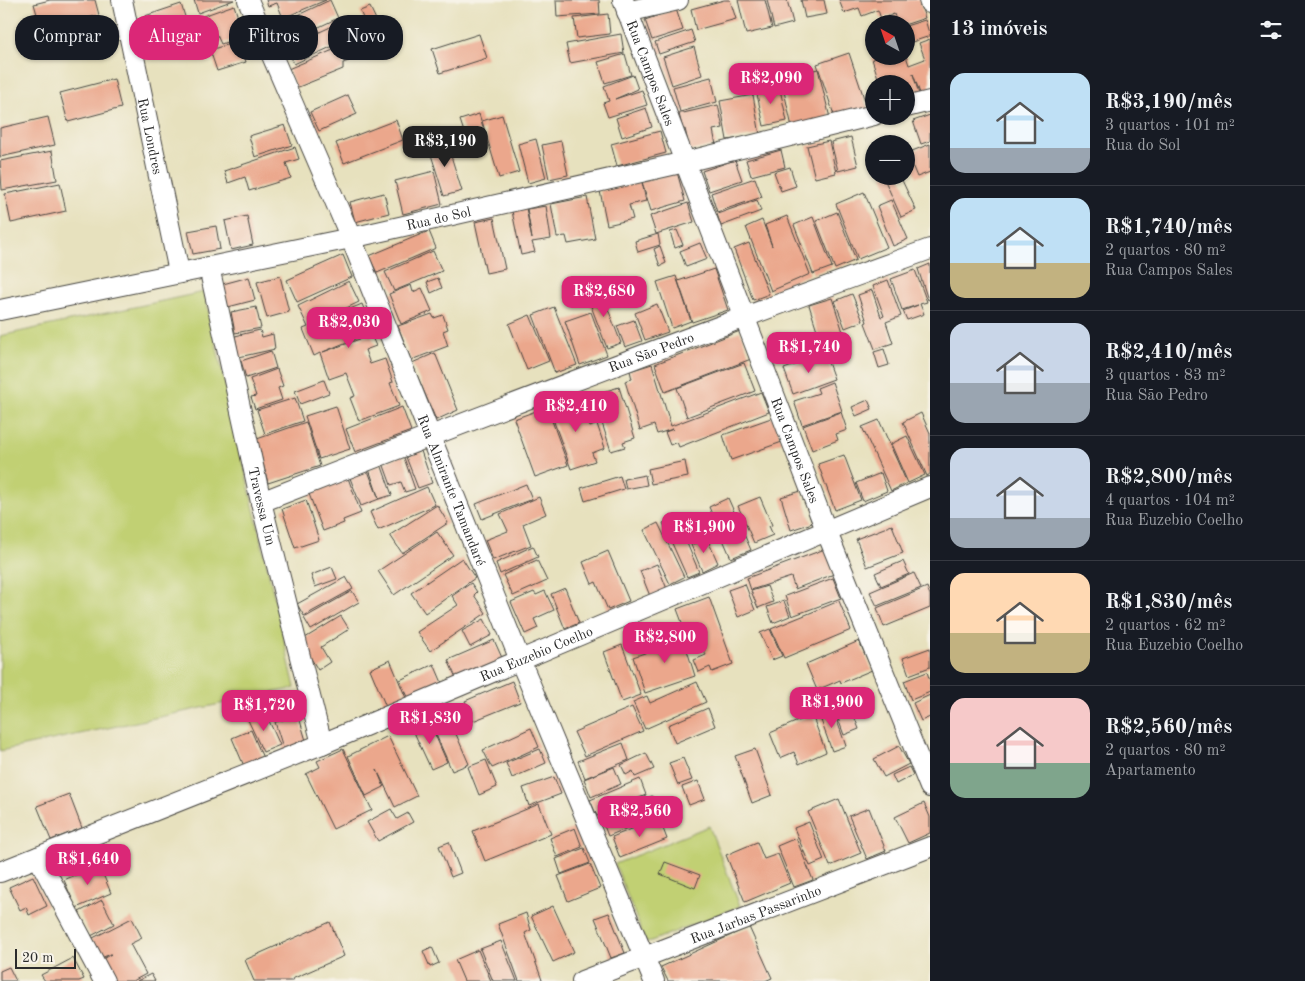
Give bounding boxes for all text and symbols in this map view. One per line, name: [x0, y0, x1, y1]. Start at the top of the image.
chip: Comprar: [15, 15, 119, 60]
chip: Alugar: [129, 15, 219, 60]
chip: Filtros: [229, 15, 318, 60]
chip: Novo: [328, 15, 403, 60]
north arrow: [865, 15, 915, 65]
map controls: [865, 15, 915, 185]
icon: filters: [1257, 16, 1285, 44]
street label: Rua Campos Sales: [623, 18, 677, 128]
text: 13 imóveis: [950, 19, 1048, 40]
pin: R$2,090: [725, 62, 817, 105]
text: R$2,090: [740, 71, 802, 87]
button: +: [865, 75, 915, 125]
text: R$3,190/mês: [1105, 92, 1232, 113]
icon: home: [990, 93, 1050, 153]
street label: Rua Londres: [135, 97, 164, 176]
text: 3 quartos · 101 m²: [1105, 118, 1235, 134]
pin: R$3,190: [399, 126, 491, 168]
text: R$3,190: [414, 134, 476, 150]
button: −: [865, 135, 915, 185]
text: Rua do Sol: [1105, 138, 1180, 154]
street label: Rua do Sol: [405, 205, 473, 233]
text: R$1,740/mês: [1105, 217, 1232, 238]
icon: home: [990, 218, 1050, 278]
text: 2 quartos · 80 m²: [1105, 243, 1226, 259]
text: Rua Campos Sales: [1105, 263, 1233, 279]
pin: R$2,680: [558, 276, 650, 318]
text: R$2,680: [573, 284, 635, 300]
pin: R$2,030: [303, 306, 395, 349]
text: R$2,030: [318, 315, 380, 331]
street label: Rua São Pedro: [607, 330, 696, 375]
pin: R$1,740: [763, 332, 855, 374]
text: R$1,740: [778, 340, 840, 356]
text: R$2,410/mês: [1105, 342, 1232, 363]
icon: home: [990, 343, 1050, 403]
text: 3 quartos · 83 m²: [1105, 368, 1226, 384]
text: Rua São Pedro: [1105, 388, 1208, 404]
pin: R$2,410: [530, 390, 622, 433]
street label: Rua Campos Sales: [768, 396, 821, 505]
text: R$2,410: [545, 399, 607, 415]
street label: Rua Almirante Tamandaré: [415, 413, 488, 568]
street label: Travessa Um: [245, 466, 278, 547]
text: R$2,800/mês: [1105, 467, 1232, 488]
icon: home: [990, 468, 1050, 528]
text: 4 quartos · 104 m²: [1105, 493, 1235, 509]
pin: R$1,900: [658, 512, 750, 554]
text: Rua Euzebio Coelho: [1105, 513, 1243, 529]
text: R$1,900: [673, 520, 735, 536]
text: R$1,830/mês: [1105, 592, 1232, 613]
icon: home: [990, 593, 1050, 653]
text: 2 quartos · 62 m²: [1105, 618, 1226, 634]
pin: R$2,800: [619, 622, 711, 664]
street label: Rua Euzebio Coelho: [478, 624, 595, 684]
text: R$2,800: [634, 630, 696, 646]
text: Rua Euzebio Coelho: [1105, 638, 1243, 654]
pin: R$1,900: [786, 686, 878, 729]
pin: R$1,720: [218, 690, 310, 732]
text: R$1,900: [801, 695, 863, 711]
text: R$1,720: [233, 698, 295, 714]
pin: R$1,830: [384, 702, 476, 745]
text: R$1,830: [399, 711, 461, 727]
text: R$2,560/mês: [1105, 717, 1232, 738]
icon: home: [990, 718, 1050, 778]
text: 2 quartos · 80 m²: [1105, 743, 1226, 759]
text: Apartamento: [1105, 763, 1196, 779]
pin: R$2,560: [594, 796, 686, 838]
text: R$2,560: [609, 804, 671, 820]
pin: R$1,640: [42, 844, 134, 886]
text: R$1,640: [57, 852, 119, 868]
street label: Rua Jarbas Passarinho: [688, 884, 823, 947]
scale bar: [15, 946, 76, 969]
text: 20 m: [22, 951, 53, 965]

